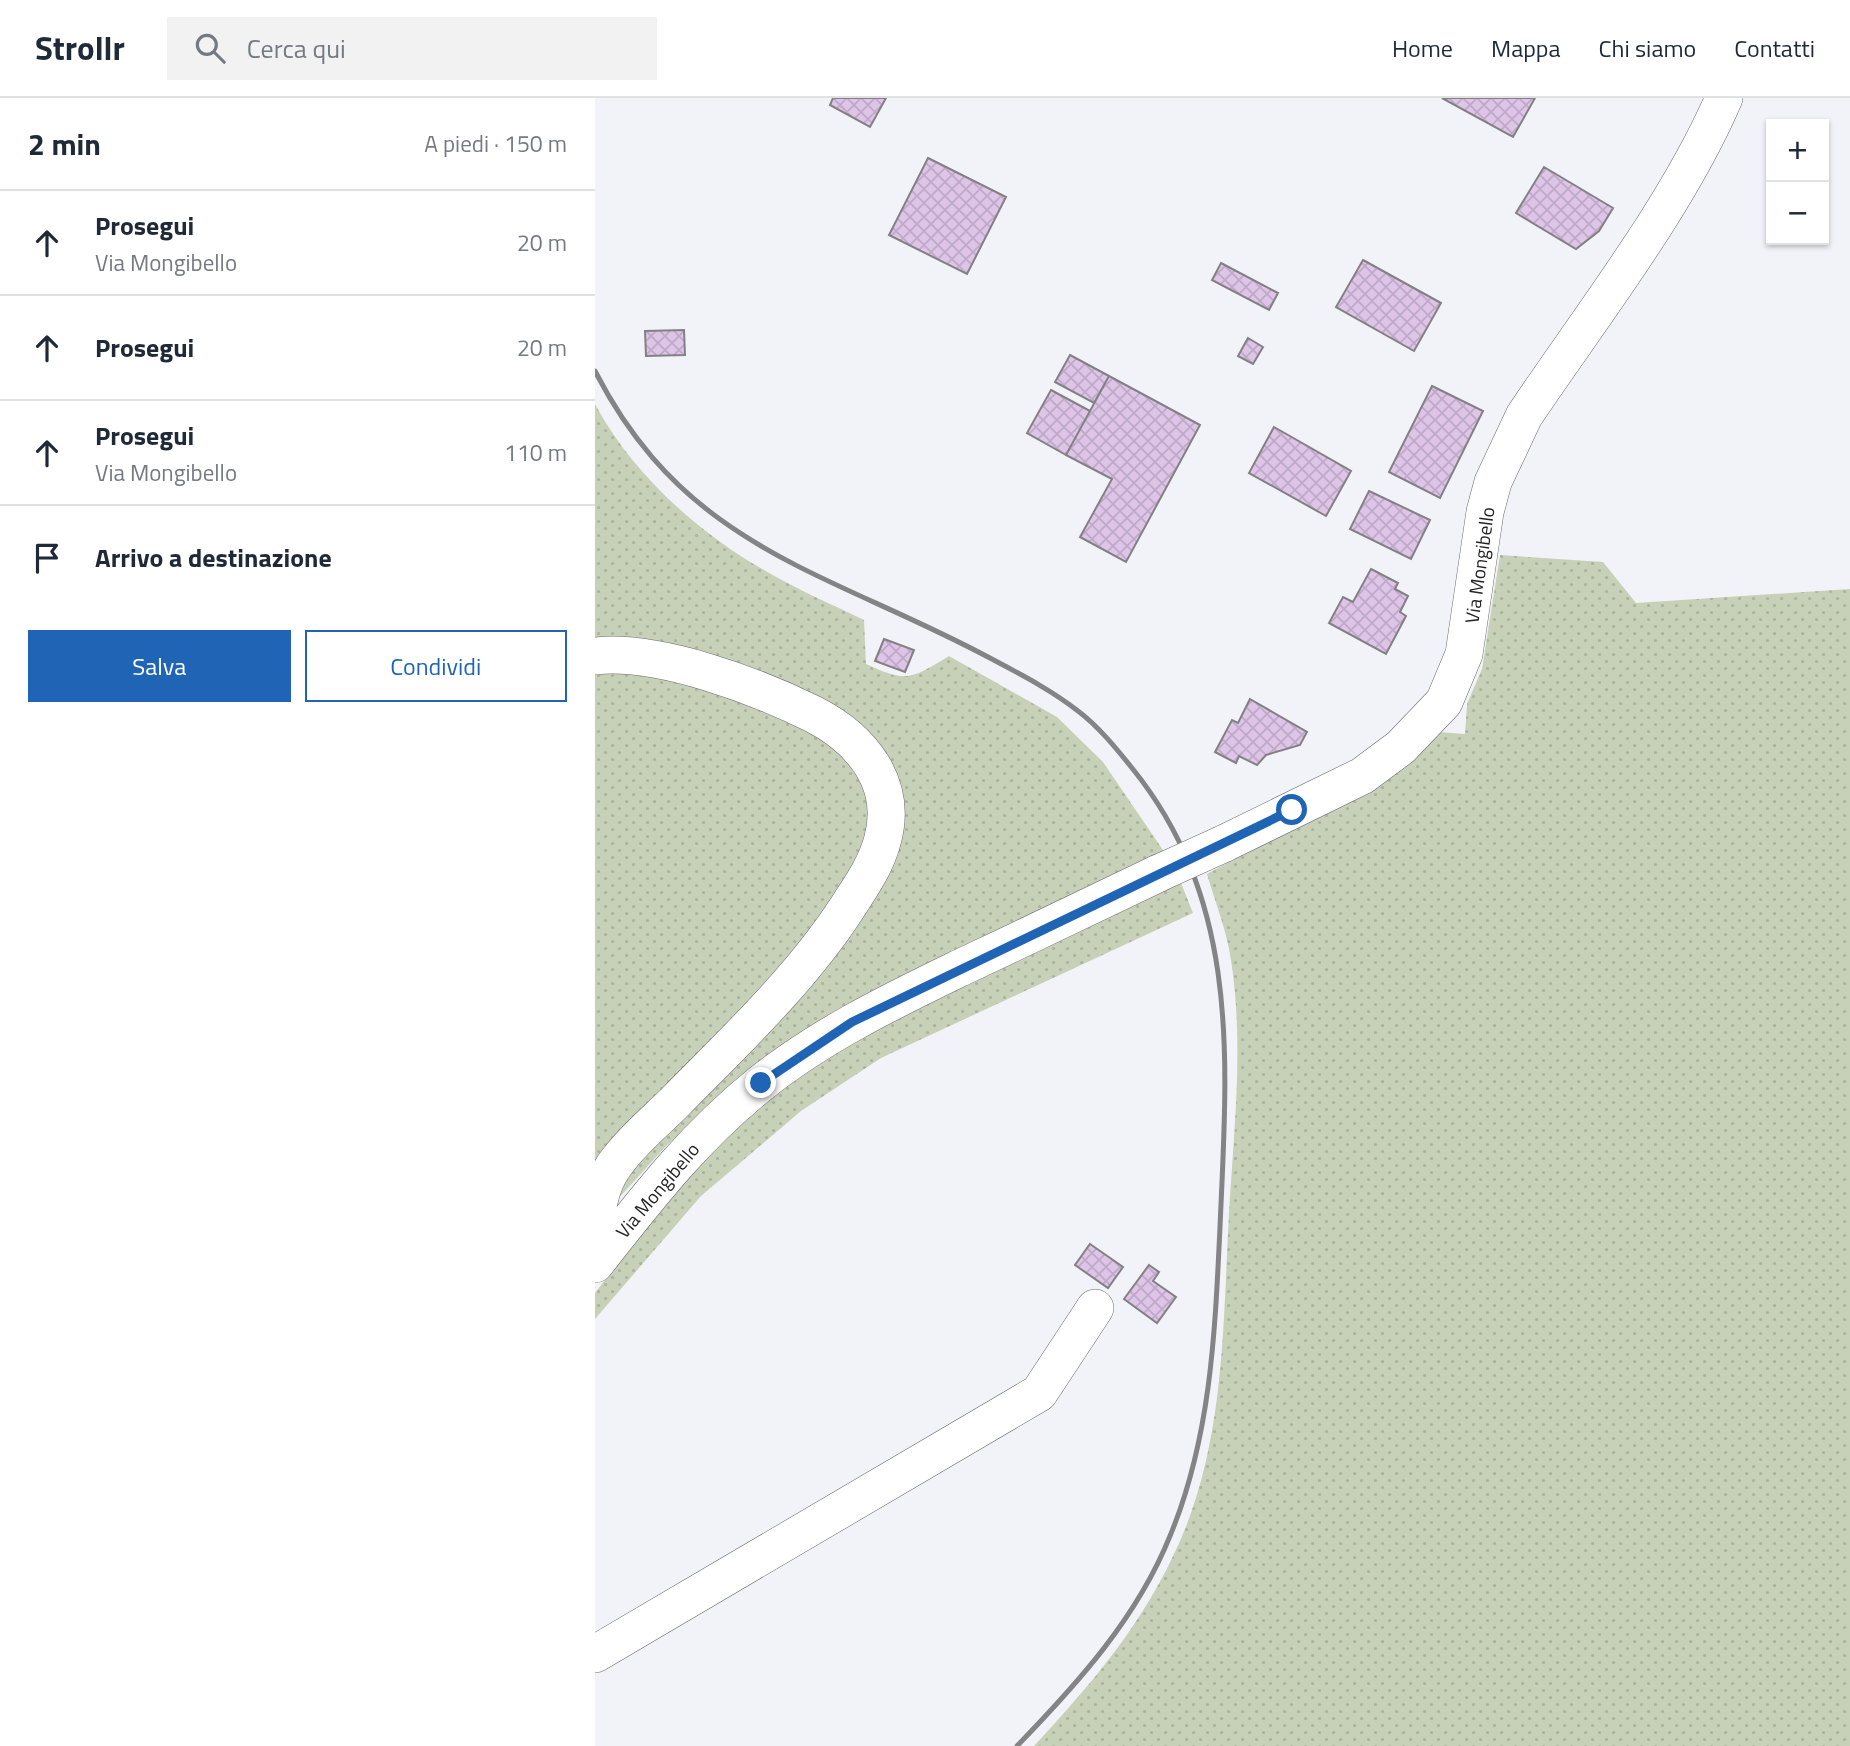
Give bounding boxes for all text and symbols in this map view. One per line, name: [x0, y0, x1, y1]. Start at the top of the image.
search box: [167, 17, 657, 80]
text: Strollr: [35, 23, 125, 73]
icon: search: [191, 29, 229, 67]
text: Cerca qui: [247, 29, 346, 68]
text: Home: [1392, 30, 1453, 66]
text: Mappa: [1491, 30, 1560, 66]
text: Chi siamo: [1598, 30, 1696, 66]
text: Contatti: [1734, 30, 1815, 66]
map controls: [1766, 119, 1829, 245]
button: +: [1766, 119, 1829, 182]
text: 2 min: [28, 121, 101, 167]
text: A piedi · 150 m: [424, 126, 567, 161]
button: −: [1766, 182, 1829, 245]
text: Prosegui: [95, 206, 194, 245]
icon: ahead: [28, 224, 66, 262]
text: 20 m: [517, 225, 567, 260]
text: Via Mongibello: [95, 245, 237, 280]
text: Prosegui: [95, 328, 194, 367]
icon: ahead: [28, 329, 66, 367]
text: 20 m: [517, 330, 567, 365]
text: Prosegui: [95, 416, 194, 455]
icon: ahead: [28, 434, 66, 472]
text: 110 m: [504, 435, 567, 470]
text: Via Mongibello: [95, 455, 237, 490]
street label: Via Mongibello: [1456, 505, 1502, 625]
text: Arrivo a destinazione: [95, 538, 332, 577]
icon: arrive: [28, 539, 66, 577]
button: Salva: [28, 630, 291, 702]
button: Condividi: [305, 630, 567, 702]
route start: [1276, 794, 1307, 825]
route end: [745, 1067, 776, 1098]
street label: Via Mongibello: [608, 1136, 706, 1244]

